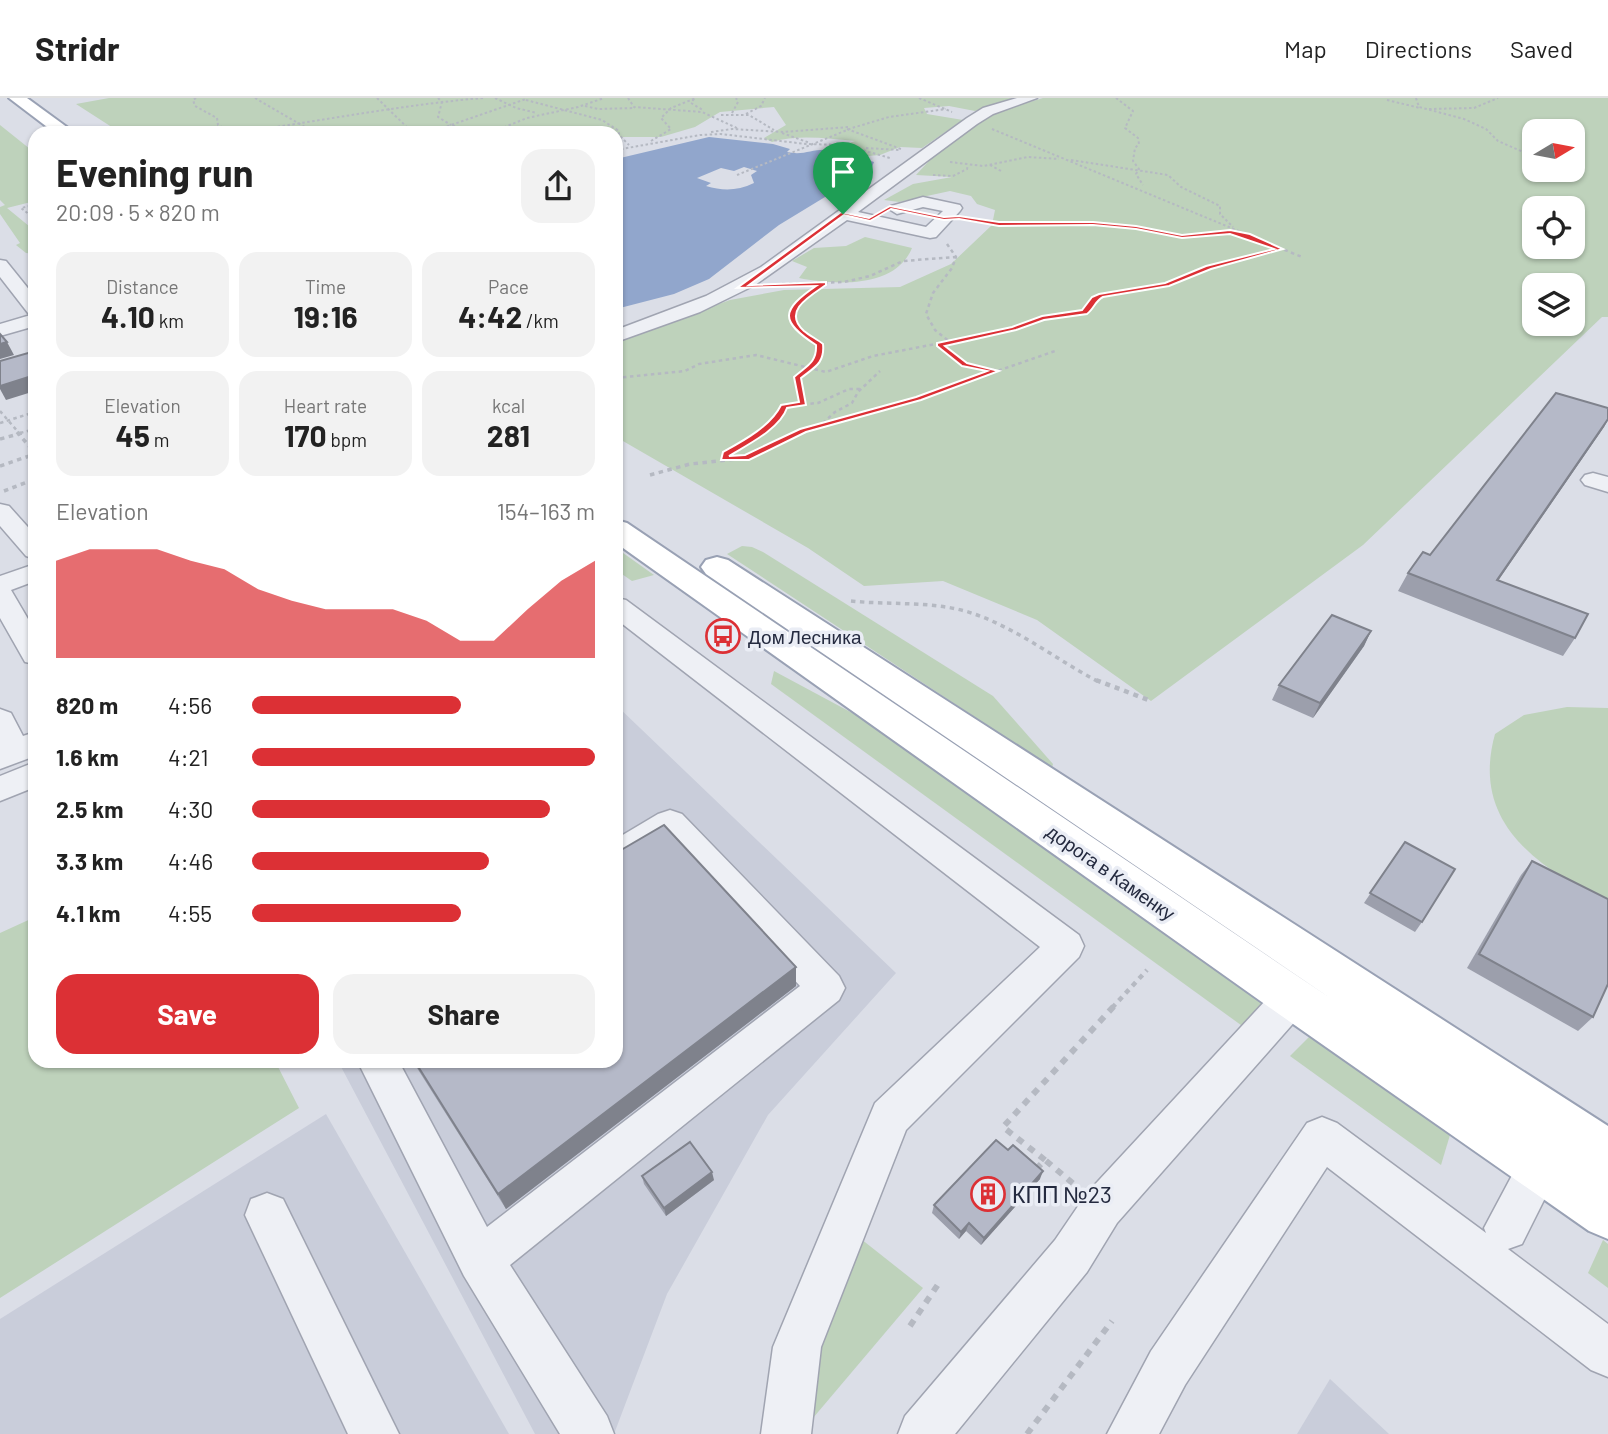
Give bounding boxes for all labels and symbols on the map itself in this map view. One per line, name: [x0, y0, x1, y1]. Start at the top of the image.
north arrow: [1522, 119, 1586, 182]
pin: [813, 142, 873, 214]
bus stop icon: Дом Лесника: [704, 617, 742, 655]
place label: Дом Лесника: [748, 625, 862, 648]
street label: дорога в Каменку: [1042, 819, 1180, 925]
building icon: КПП №23: [969, 1175, 1007, 1213]
place label: КПП №23: [1012, 1180, 1112, 1208]

